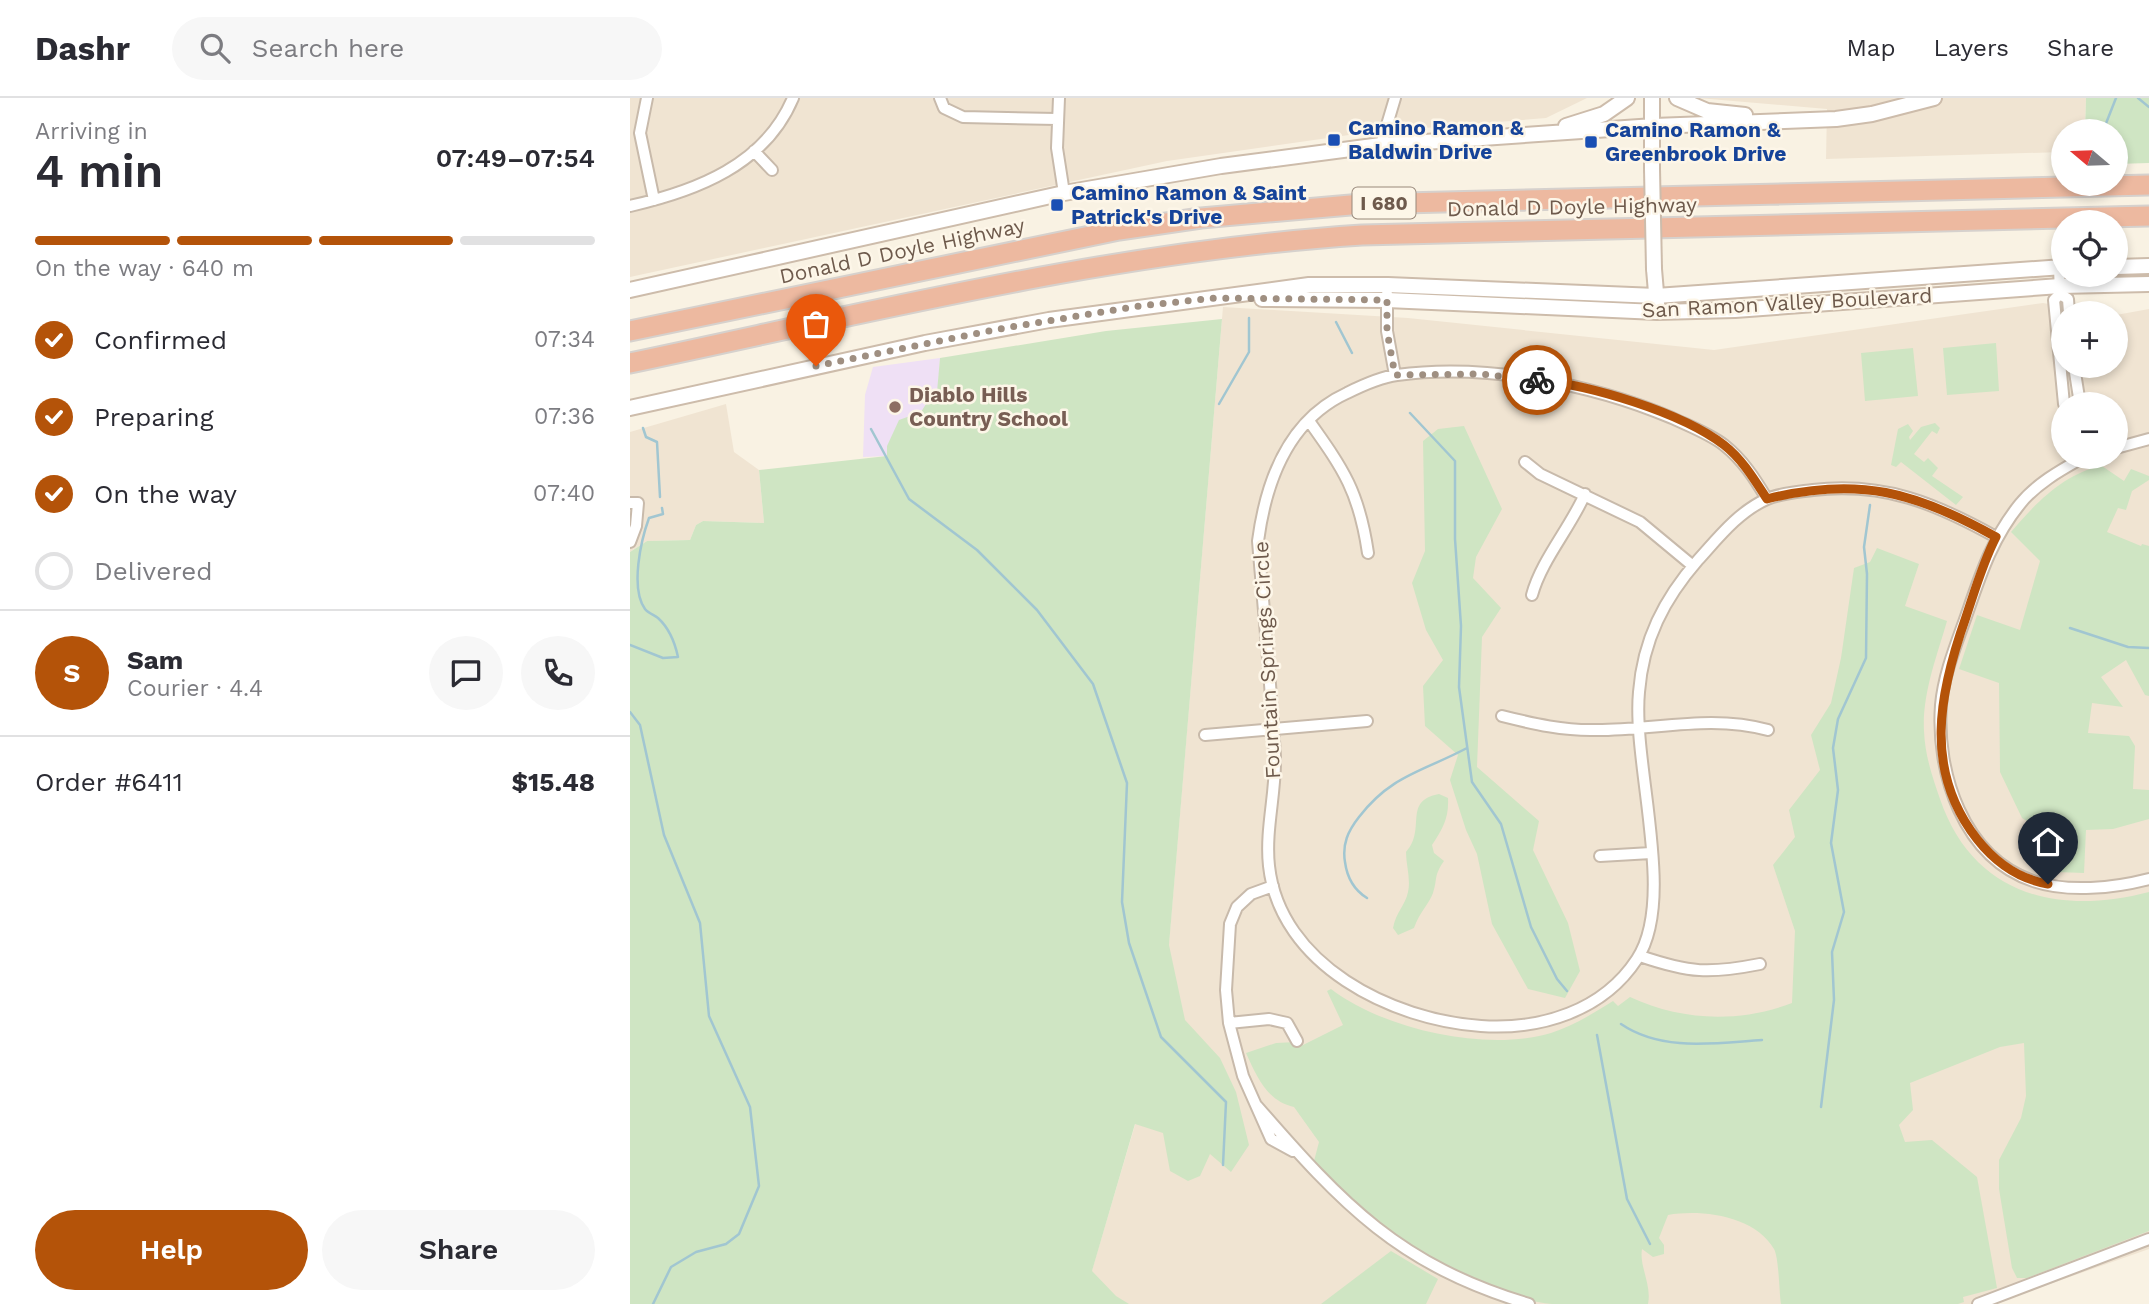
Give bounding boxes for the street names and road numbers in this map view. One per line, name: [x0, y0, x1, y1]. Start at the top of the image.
road number: I 680: [1352, 188, 1416, 218]
street label: Donald D Doyle Highway: [1447, 192, 1697, 221]
street label: Donald D Doyle Highway: [777, 212, 1027, 289]
street label: San Ramon Valley Boulevard: [1641, 282, 1933, 323]
street label: Fountain Springs Circle: [1248, 540, 1285, 780]

